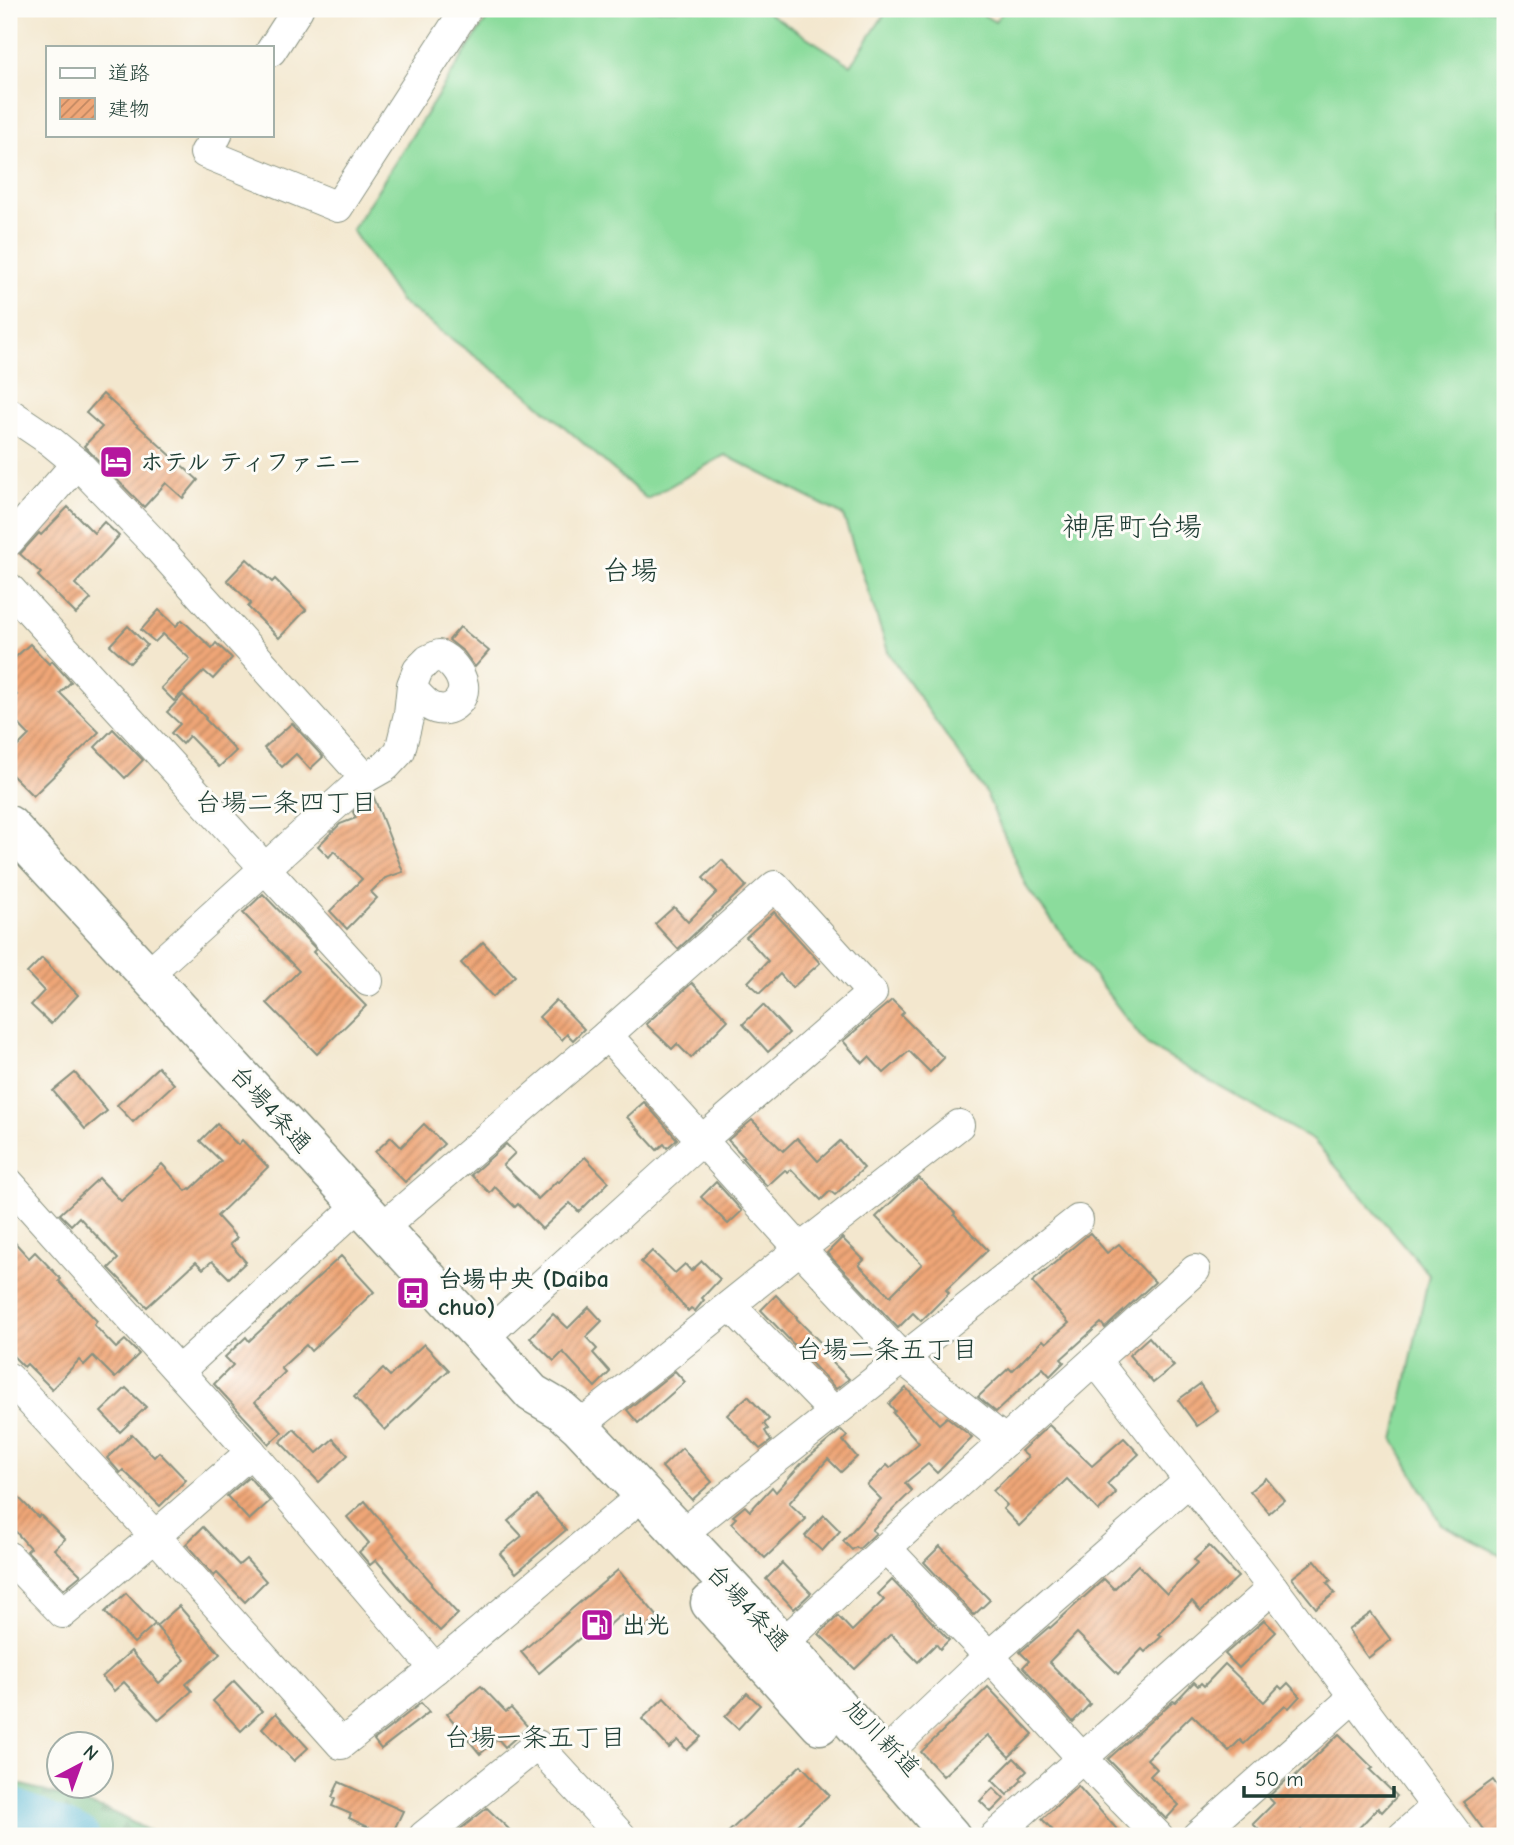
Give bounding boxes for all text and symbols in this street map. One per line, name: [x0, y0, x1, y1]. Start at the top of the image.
legend: [46, 46, 273, 136]
text: 道路: [108, 61, 150, 85]
text: 建物: [108, 97, 150, 121]
hotel icon: ホテル ティファニー: [97, 443, 135, 481]
place label: ホテル ティファニー: [140, 448, 362, 476]
district label: 神居町台場: [1062, 511, 1202, 543]
district label: 台場: [602, 555, 658, 587]
district label: 台場二条四丁目: [195, 788, 377, 818]
street label: 台場4条通: [225, 1060, 317, 1158]
place label: 台場中央 (Daiba chuo): [438, 1265, 609, 1321]
bus stop icon: 台場中央 (Daiba chuo): [394, 1274, 432, 1312]
district label: 台場二条五丁目: [796, 1335, 978, 1365]
street label: 台場4条通: [701, 1558, 795, 1656]
fuel station icon: 出光: [578, 1606, 616, 1644]
place label: 出光: [622, 1611, 670, 1639]
street label: 旭川新道: [838, 1694, 926, 1782]
district label: 台場一条五丁目: [444, 1723, 626, 1753]
north arrow: [46, 1730, 116, 1800]
text: N: [79, 1741, 102, 1765]
scale bar: [1244, 1754, 1395, 1798]
text: 50 m: [1255, 1767, 1304, 1791]

